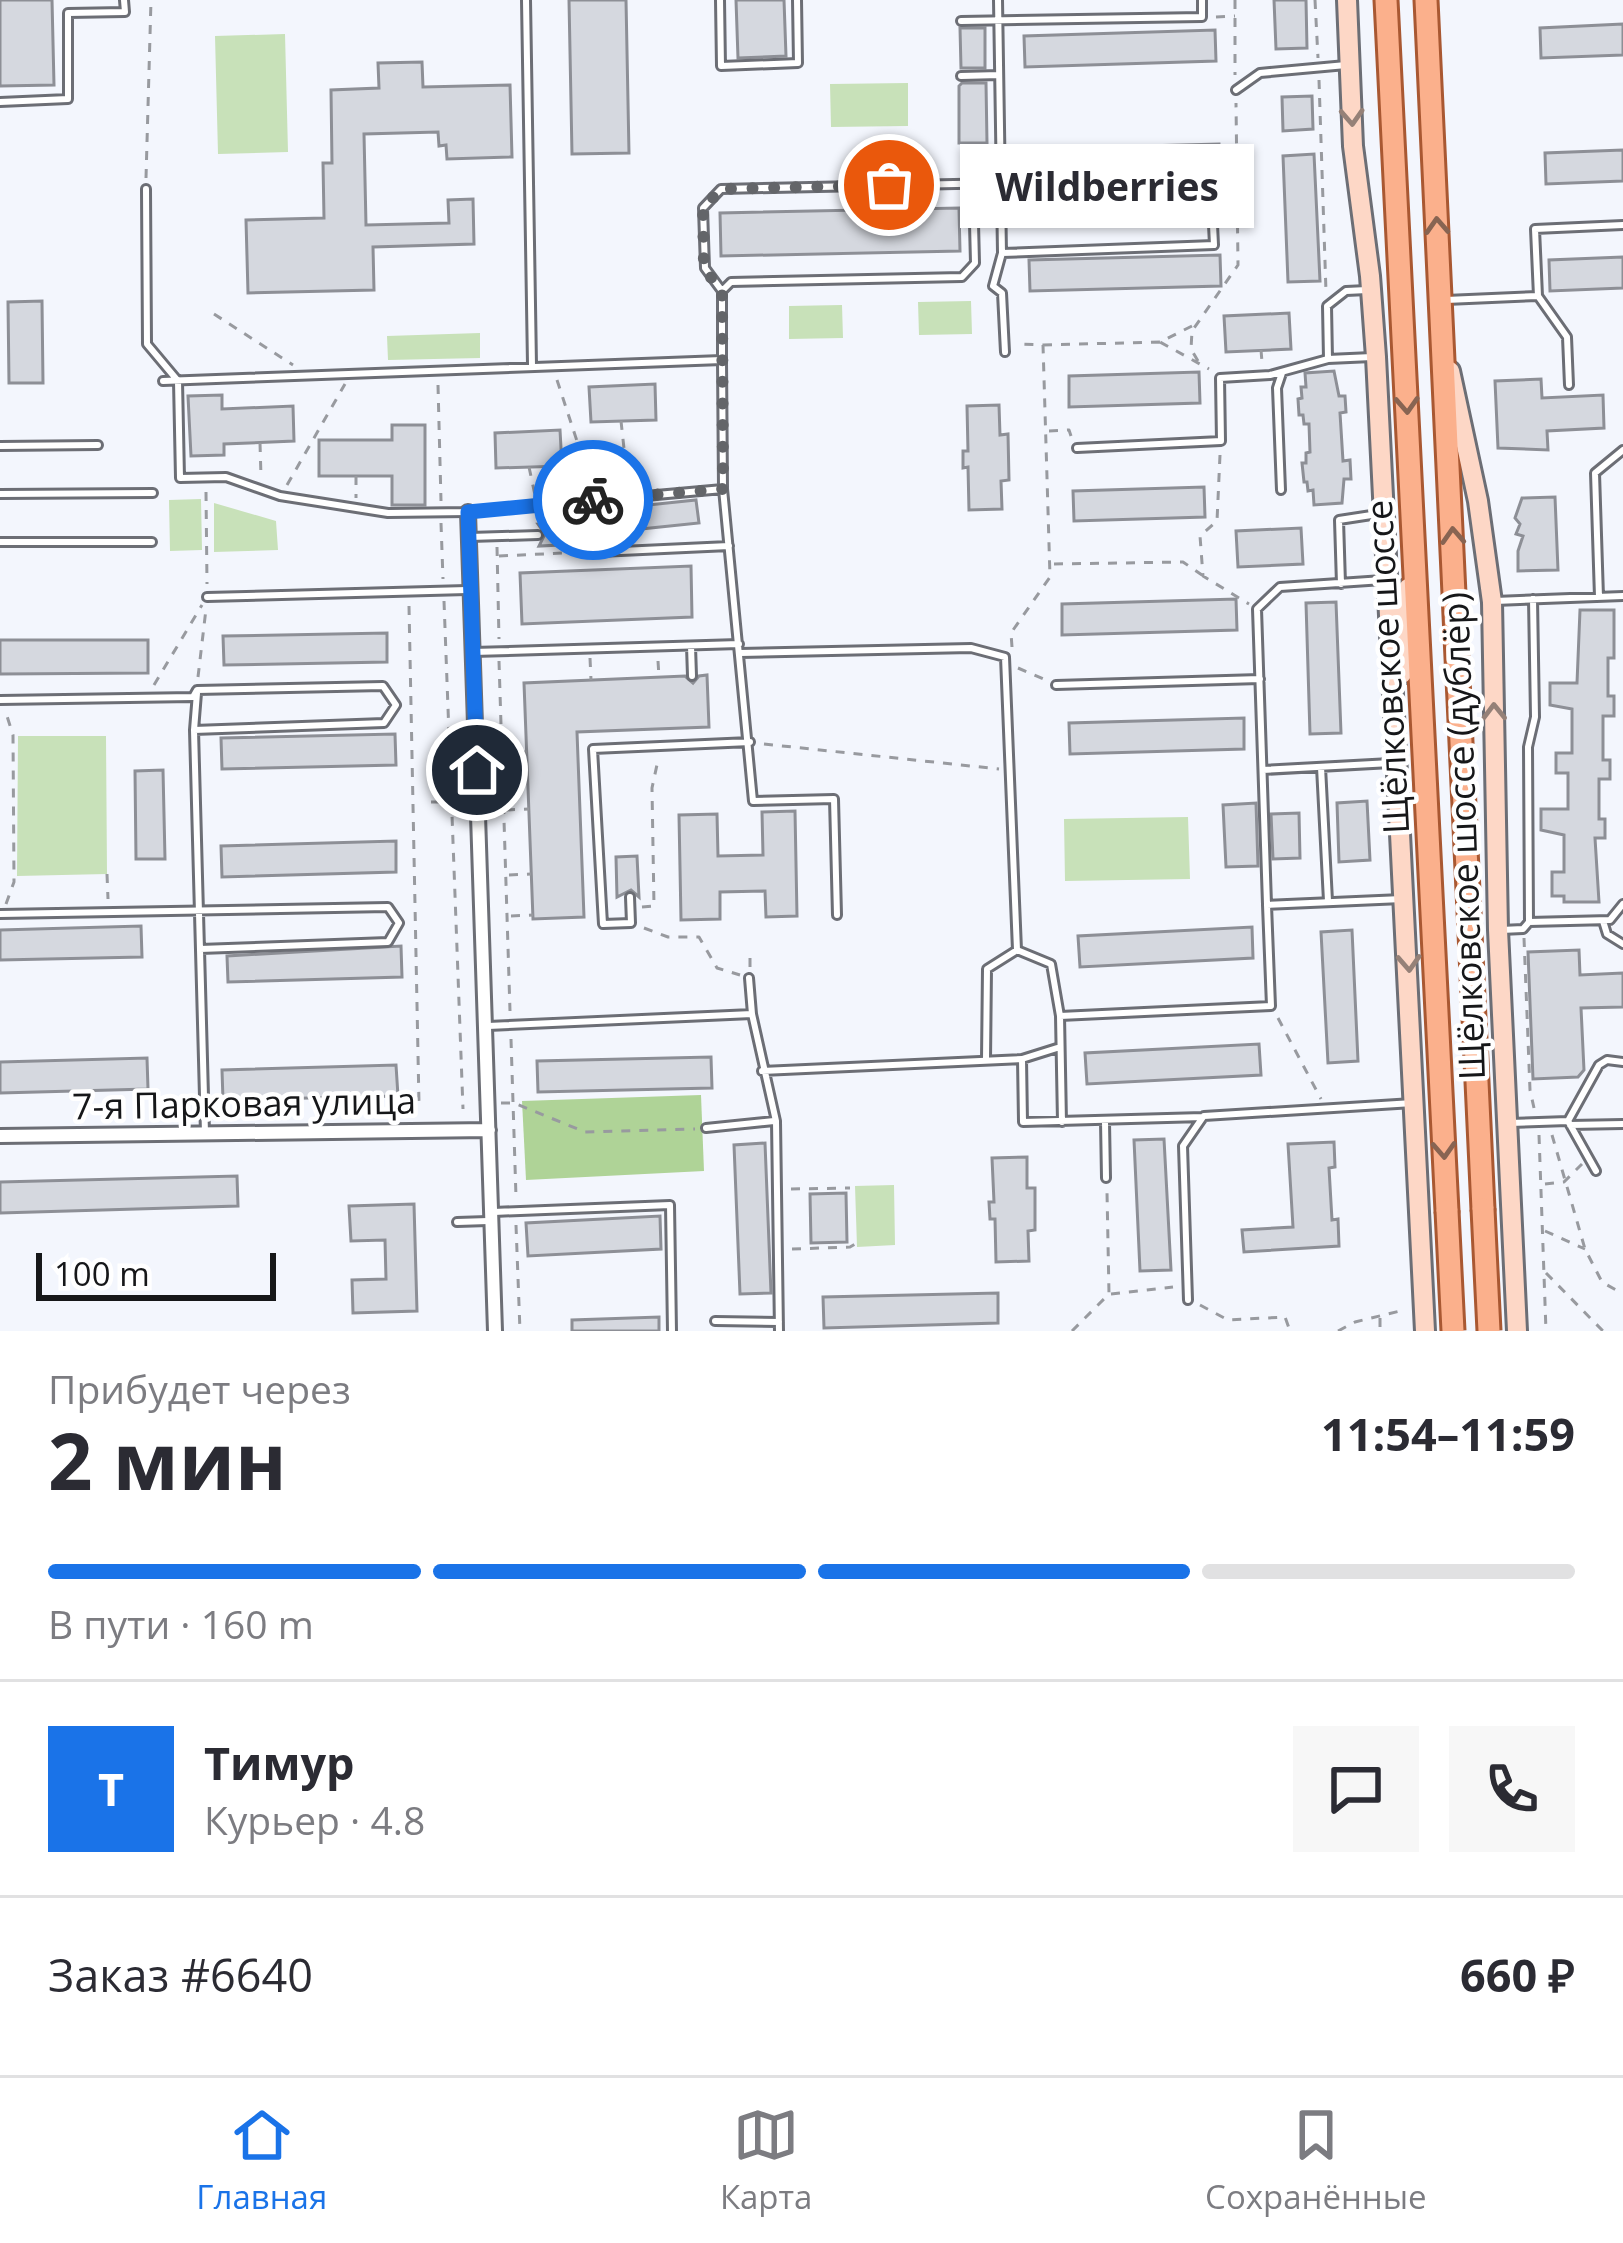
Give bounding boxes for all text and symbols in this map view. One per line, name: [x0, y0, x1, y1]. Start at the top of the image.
one-way arrow: [1339, 108, 1365, 127]
pin: [838, 134, 940, 236]
callout: Wildberries: [961, 143, 1255, 227]
icon: bag: [856, 152, 922, 218]
text: Wildberries: [995, 159, 1219, 212]
one-way arrow: [1424, 216, 1450, 235]
one-way arrow: [1393, 396, 1419, 415]
courier: [533, 440, 653, 560]
icon: bike: [560, 467, 626, 533]
street label: Щёлковское шоссе: [1354, 499, 1420, 835]
one-way arrow: [1440, 526, 1466, 545]
street label: Щёлковское шоссе (дублёр): [1430, 591, 1496, 1081]
one-way arrow: [1481, 702, 1507, 721]
pin: [426, 719, 528, 821]
icon: home: [444, 737, 510, 803]
one-way arrow: [1396, 954, 1422, 973]
street label: 7-я Парковая улица: [72, 1076, 416, 1130]
one-way arrow: [1431, 1141, 1457, 1160]
scale bar: [36, 1247, 276, 1300]
text: 100 m: [54, 1251, 150, 1296]
text: Прибудет через: [48, 1362, 351, 1415]
text: 11:54–11:59: [1321, 1403, 1575, 1464]
text: 2 мин: [48, 1407, 287, 1513]
text: В пути · 160 m: [48, 1597, 314, 1650]
button: chat: [1293, 1726, 1419, 1852]
button: phone: [1449, 1726, 1575, 1852]
text: Тимур: [204, 1732, 355, 1793]
text: Т: [98, 1758, 124, 1819]
text: Курьер · 4.8: [204, 1793, 425, 1846]
text: Заказ #6640: [48, 1944, 313, 2005]
text: 660 ₽: [1460, 1944, 1575, 2005]
tab: Главная: [196, 2102, 327, 2219]
tab: Карта: [720, 2102, 812, 2219]
tab: Сохранённые: [1205, 2102, 1427, 2219]

